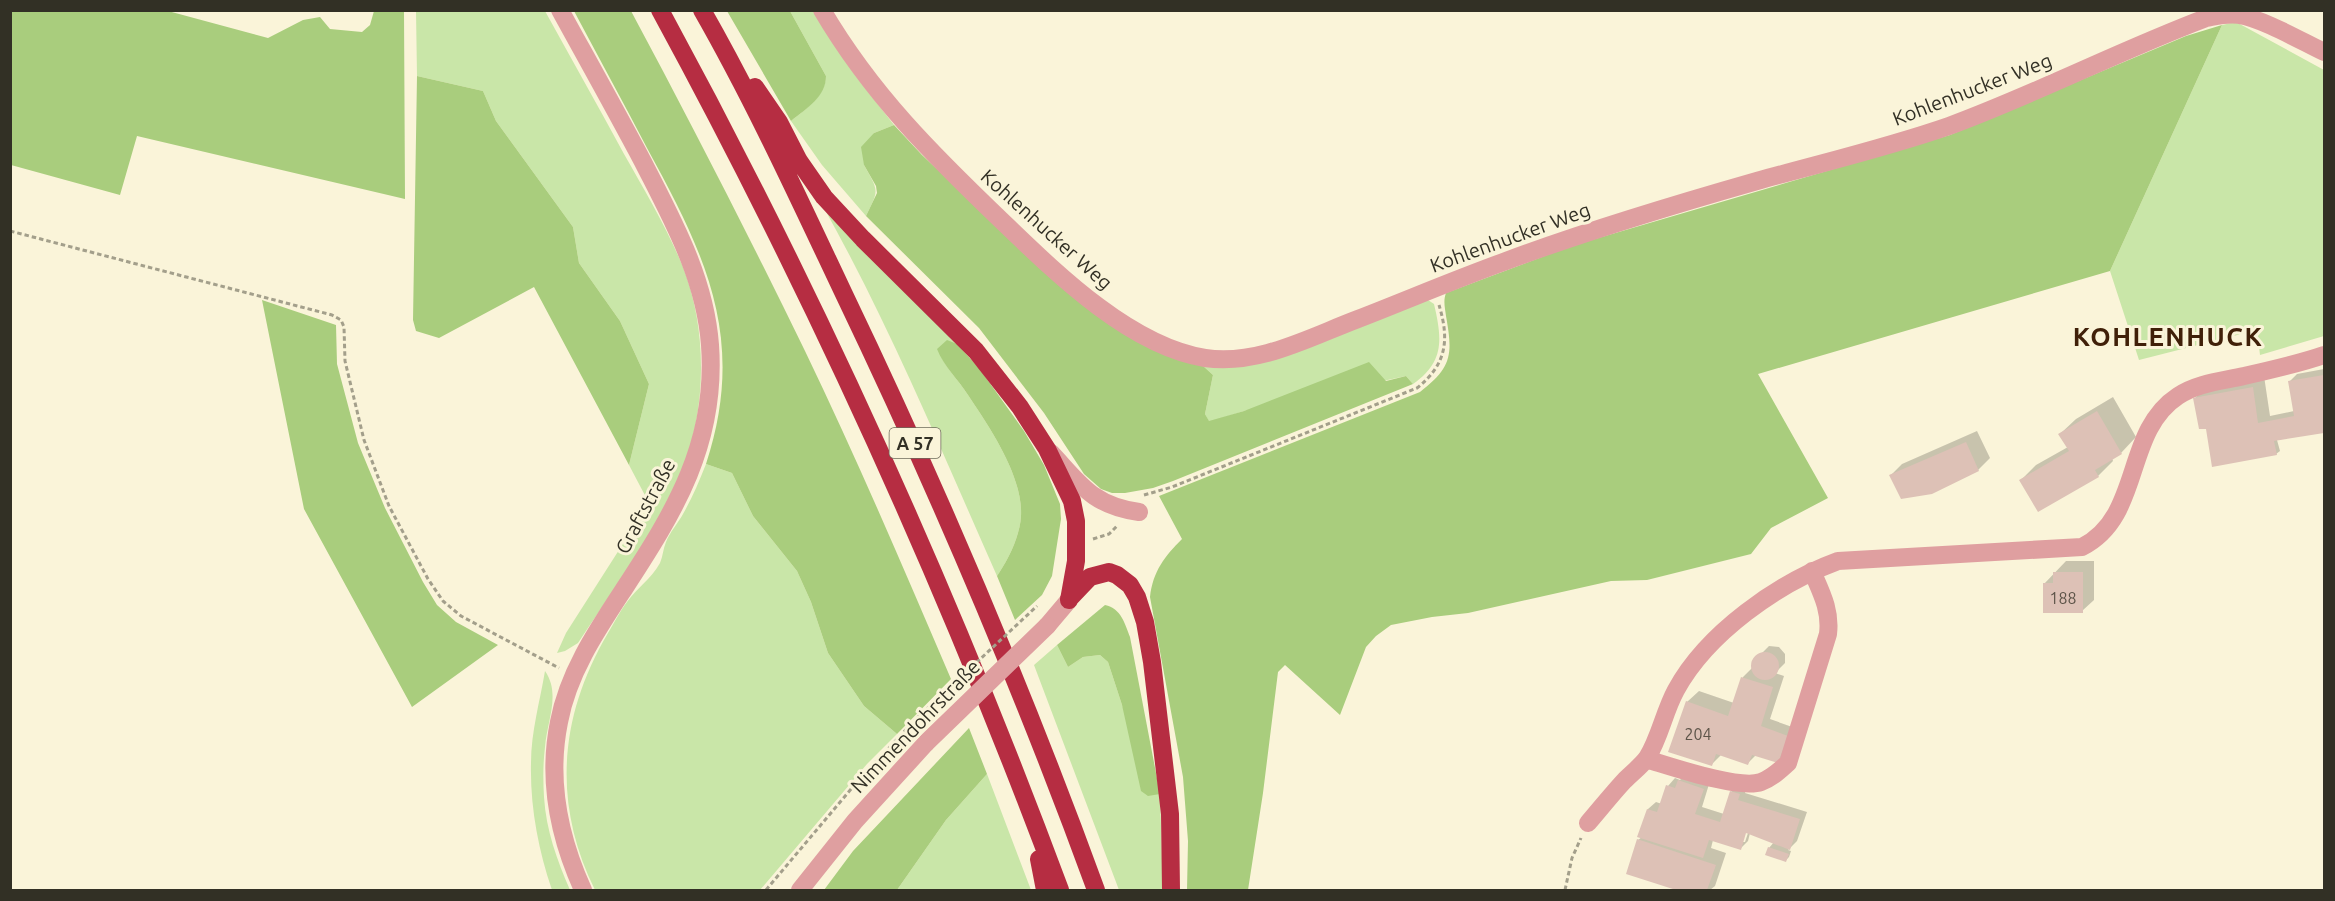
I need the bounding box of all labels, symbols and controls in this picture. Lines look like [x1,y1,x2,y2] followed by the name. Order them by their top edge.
[1889,48,2055,130] street label: Kohlenhucker Weg
[977,164,1117,294] street label: Kohlenhucker Weg
[1427,197,1593,277] street label: Kohlenhucker Weg
[2073,322,2263,351] district label: KOHLENHUCK
[890,428,940,458] road number: A 57
[610,455,680,557] street label: Graftstraße
[2049,589,2077,607] house number: 188
[846,655,984,797] street label: Nimmendohrstraße
[1684,725,1712,743] house number: 204

